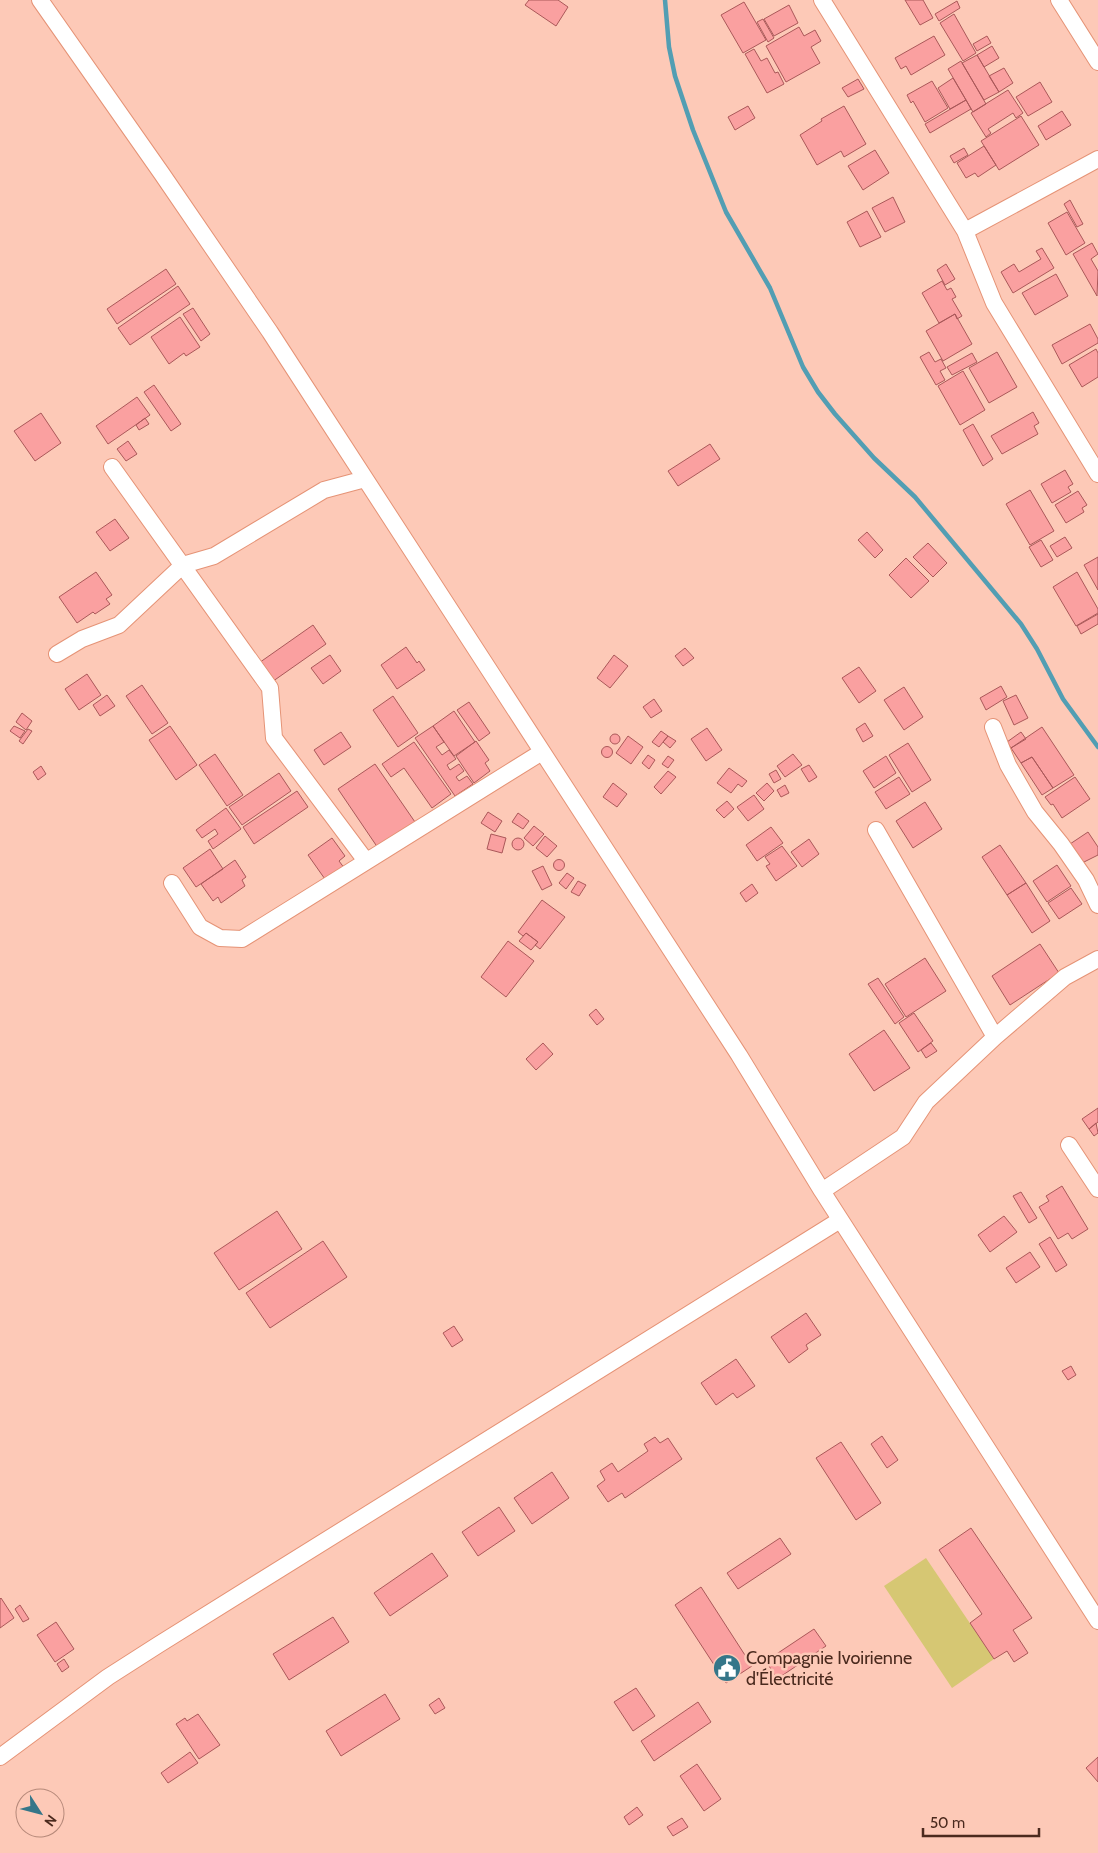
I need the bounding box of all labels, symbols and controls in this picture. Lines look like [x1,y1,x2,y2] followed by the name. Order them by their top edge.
[746,1647,912,1690] place label: Compagnie Ivoirienne d'Électricité
[712,1653,742,1683] public building icon: Compagnie Ivoirienne d'Électricité
[15,1788,65,1838] north arrow
[923,1806,1039,1838] scale bar
[40,1811,61,1830] text: N
[930,1814,965,1832] text: 50 m

